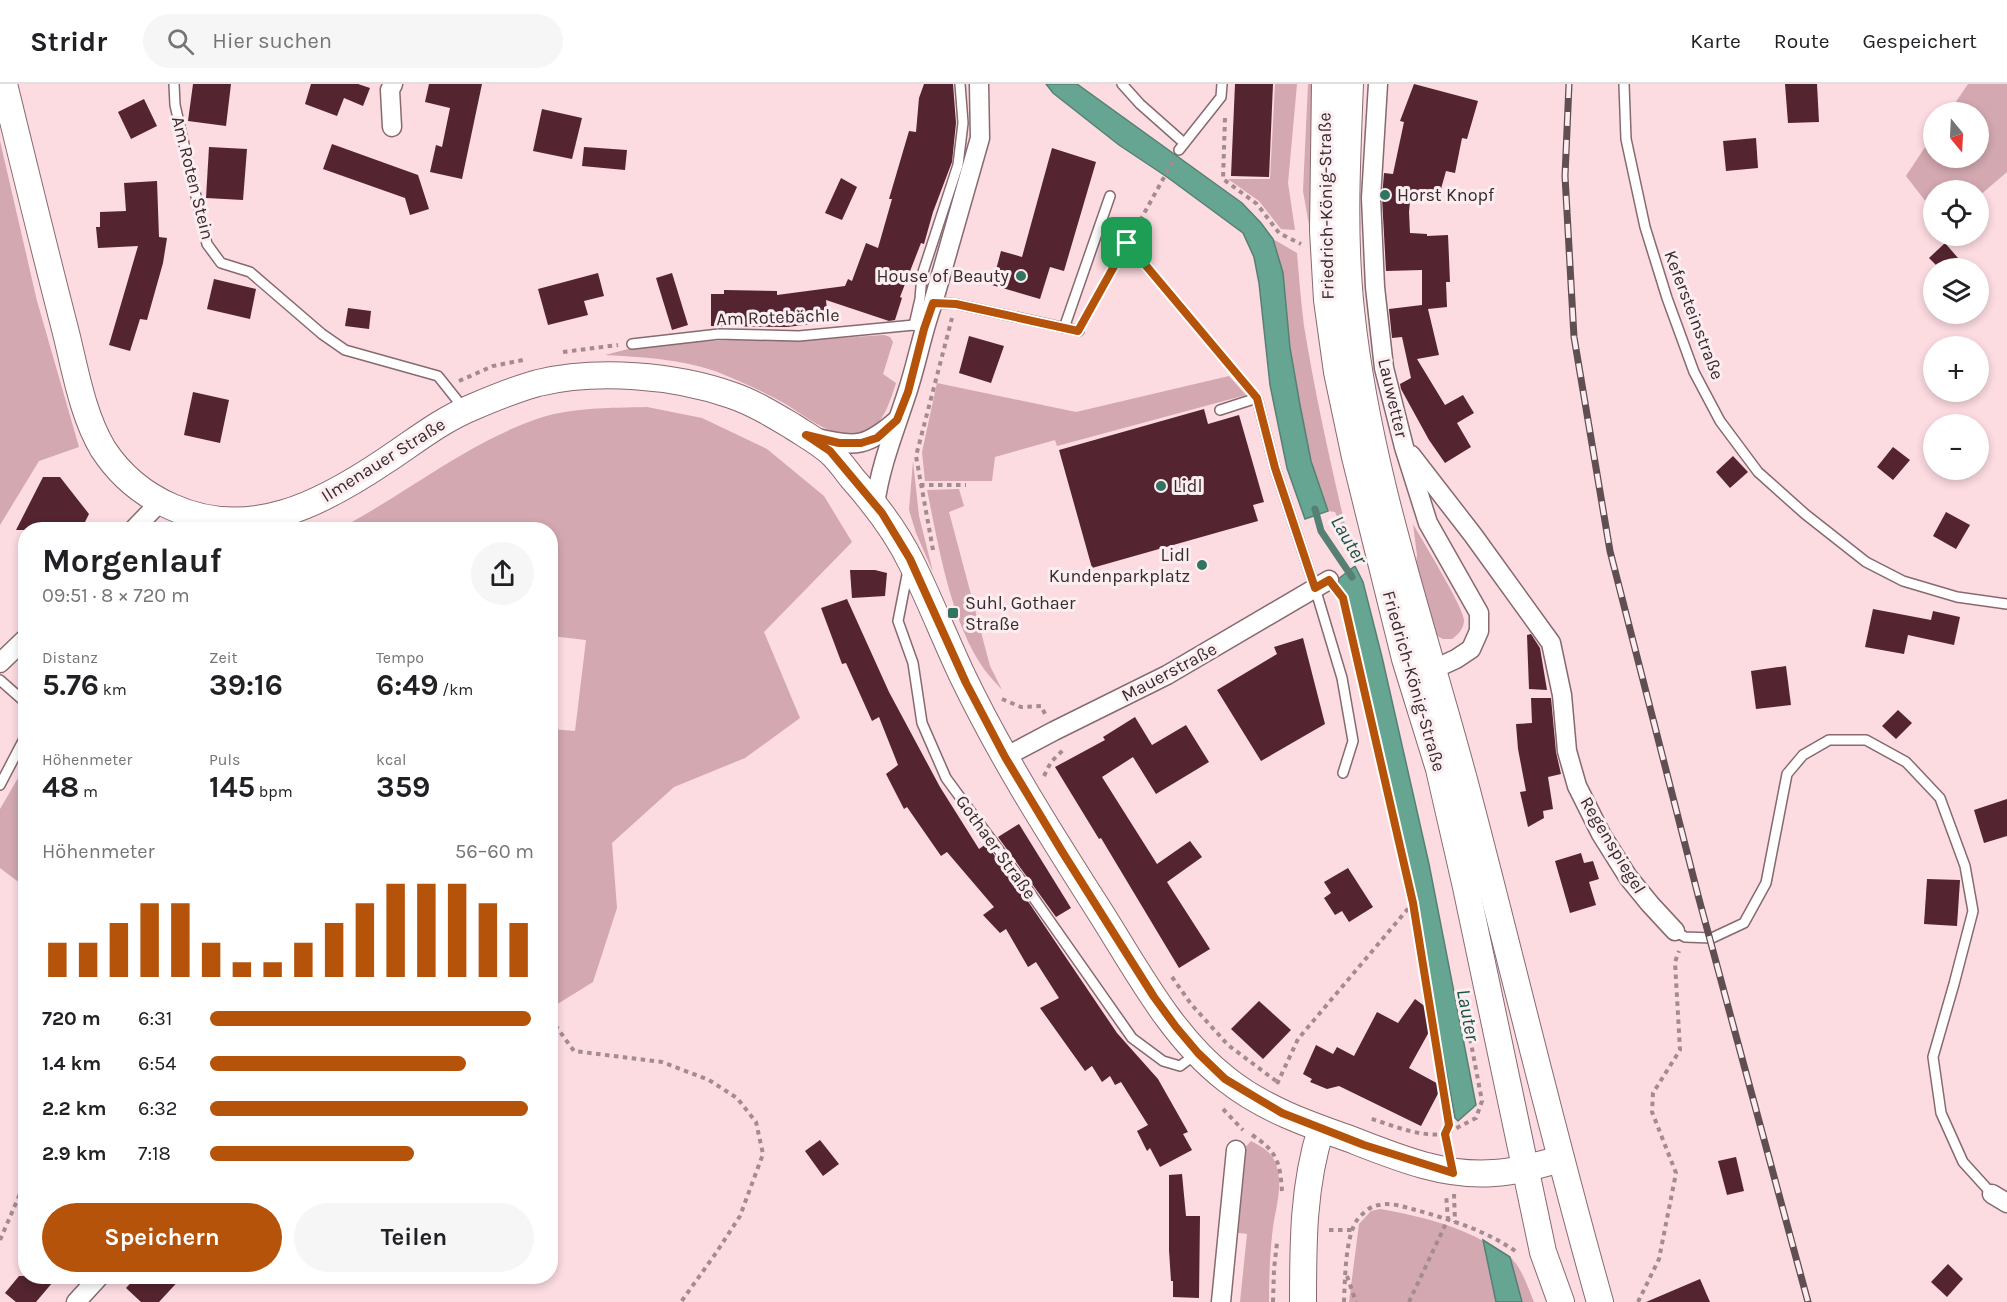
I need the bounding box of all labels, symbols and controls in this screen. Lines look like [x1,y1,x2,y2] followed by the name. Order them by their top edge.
[143,14,563,68] search box
[30,25,107,58] text: Stridr
[164,25,197,58] icon: search
[212,28,332,54] text: Hier suchen
[1690,29,1741,53] text: Karte
[1774,29,1830,53] text: Route
[1863,29,1977,53] text: Gespeichert
[1923,102,1989,168] north arrow
[1923,102,1989,480] map controls
[1313,112,1339,300] street label: Friedrich-König-Straße
[167,114,219,242] street label: Am Roten Stein
[1923,180,1989,246] button: locate
[1397,184,1495,206] place label: Horst Knopf
[1378,188,1392,202] marker: Horst Knopf
[1101,217,1152,268] pin
[1110,226,1143,259] icon: arrive
[1659,247,1729,383] street label: Kefersteinstraße
[1923,258,1989,324] button: layers
[877,265,1010,287] place label: House of Beauty
[1014,269,1028,283] marker: House of Beauty
[716,304,840,330] street label: Am Rotebächle
[1923,336,1989,402] button: +
[1373,356,1413,440] street label: Lauwetter
[317,413,449,507] street label: Ilmenauer Straße
[1923,414,1989,480] button: −
[1173,475,1202,497] place label: Lidl
[1154,479,1168,493] marker: Lidl
[1326,512,1373,569] water label: Lauter
[42,542,222,580] text: Morgenlauf
[471,542,534,605] button: share
[1049,544,1190,587] place label: Lidl Kundenparkplatz
[1195,558,1209,572] marker: Lidl Kundenparkplatz
[42,584,190,607] text: 09:51 · 8 × 720 m
[1378,588,1450,774] street label: Friedrich-König-Straße
[965,592,1076,635] place label: Suhl, Gothaer Straße
[946,606,960,620] marker: Suhl, Gothaer Straße
[1118,638,1220,706] street label: Mauerstraße
[42,648,98,667] text: Distanz
[209,648,237,667] text: Zeit
[376,648,424,667] text: Tempo
[42,667,99,703] text: 5.76
[209,667,283,703] text: 39:16
[376,667,438,703] text: 6:49
[99,680,127,699] text: km
[438,680,473,699] text: /km
[42,750,132,769] text: Höhenmeter
[209,750,240,769] text: Puls
[376,750,407,769] text: kcal
[42,769,79,805] text: 48
[209,769,255,805] text: 145
[376,769,430,805] text: 359
[79,782,98,801] text: m
[255,782,293,801] text: bpm
[951,791,1041,903] street label: Gothaer Straße
[1575,792,1651,898] street label: Regenspiegel
[42,840,155,863] text: Höhenmeter
[455,840,534,863] text: 56–60 m
[1452,987,1484,1044] water label: Lauter
[42,1007,101,1030] text: 720 m
[138,1007,172,1030] text: 6:31
[42,1052,101,1075] text: 1.4 km
[138,1052,177,1075] text: 6:54
[42,1097,106,1120] text: 2.2 km
[138,1097,177,1120] text: 6:32
[42,1142,106,1165] text: 2.9 km
[138,1142,171,1165] text: 7:18
[42,1203,282,1272] button: Speichern
[294,1203,534,1272] button: Teilen

